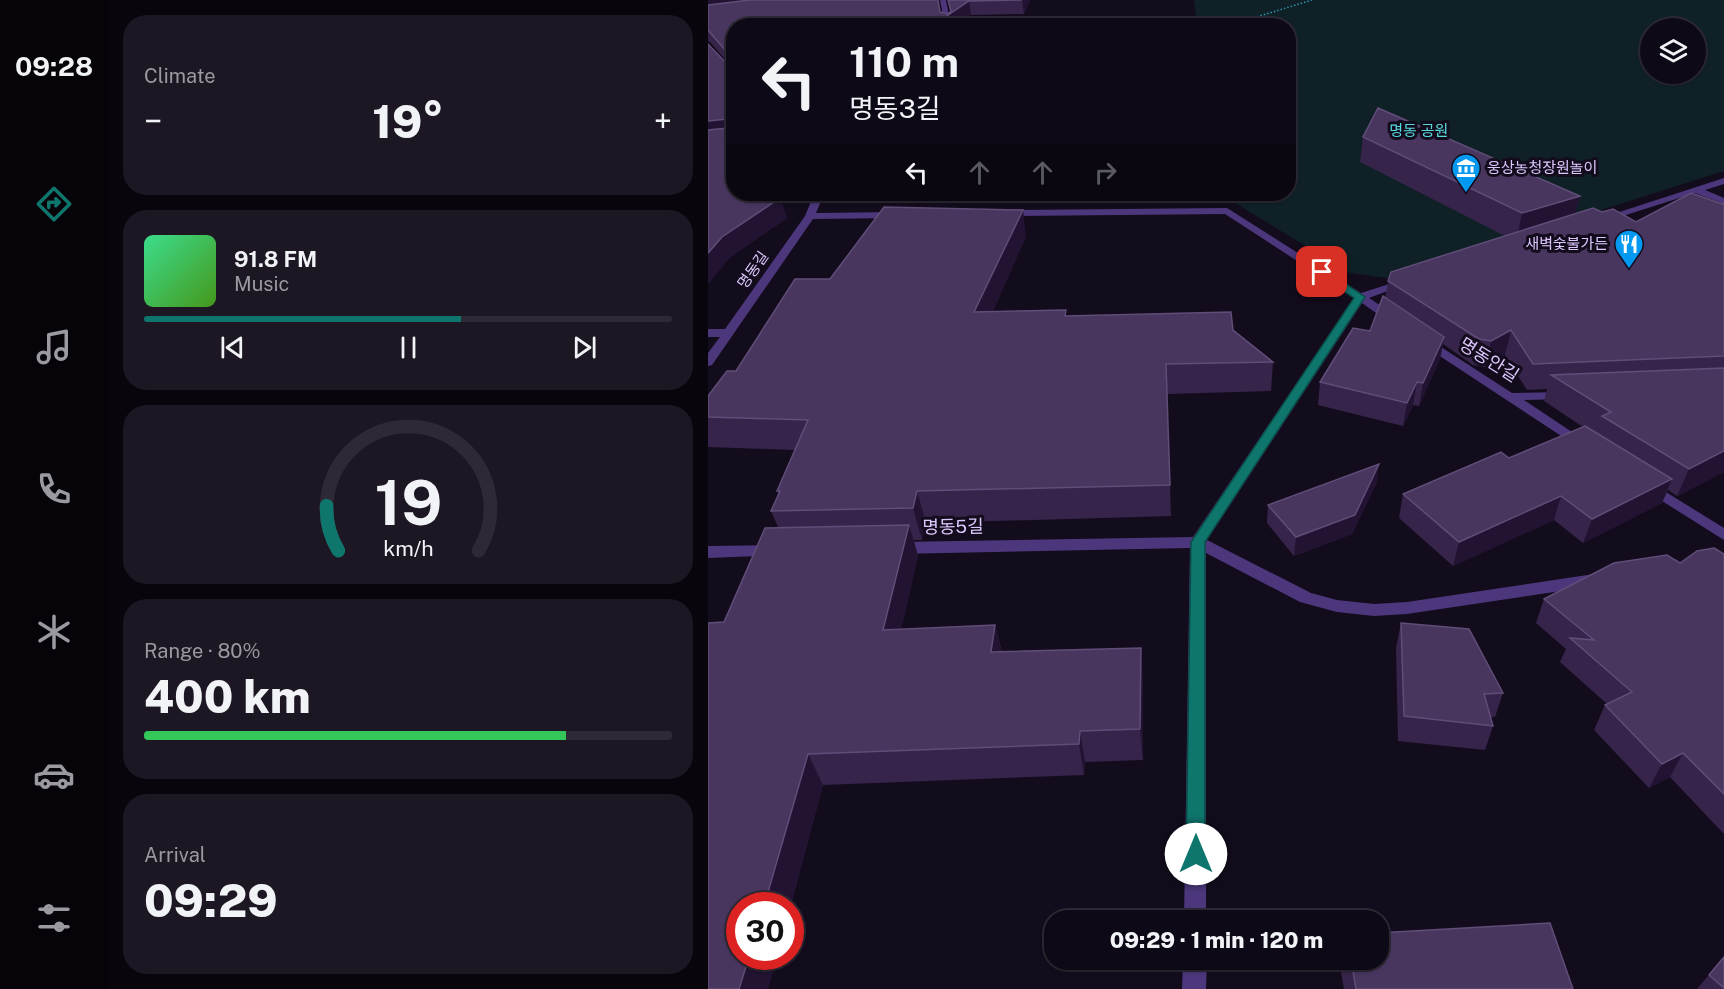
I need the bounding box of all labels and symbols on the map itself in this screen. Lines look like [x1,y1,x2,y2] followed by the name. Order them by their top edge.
[1390,122,1448,139] park label: 명동 공원
[1450,152,1482,194] museum icon: 웅상농청장원놀이
[1487,159,1597,176] place label: 웅상농청장원놀이
[1613,228,1645,270] restaurant icon: 새벽숯불가든
[1525,235,1608,252] place label: 새벽숯불가든
[1296,246,1347,297] pin
[734,248,771,292] street label: 명동길
[1456,333,1523,386] street label: 명동안길
[922,515,984,538] street label: 명동5길
[1164,822,1228,886] position arrow
[726,892,804,970] speed limit sign: 30

